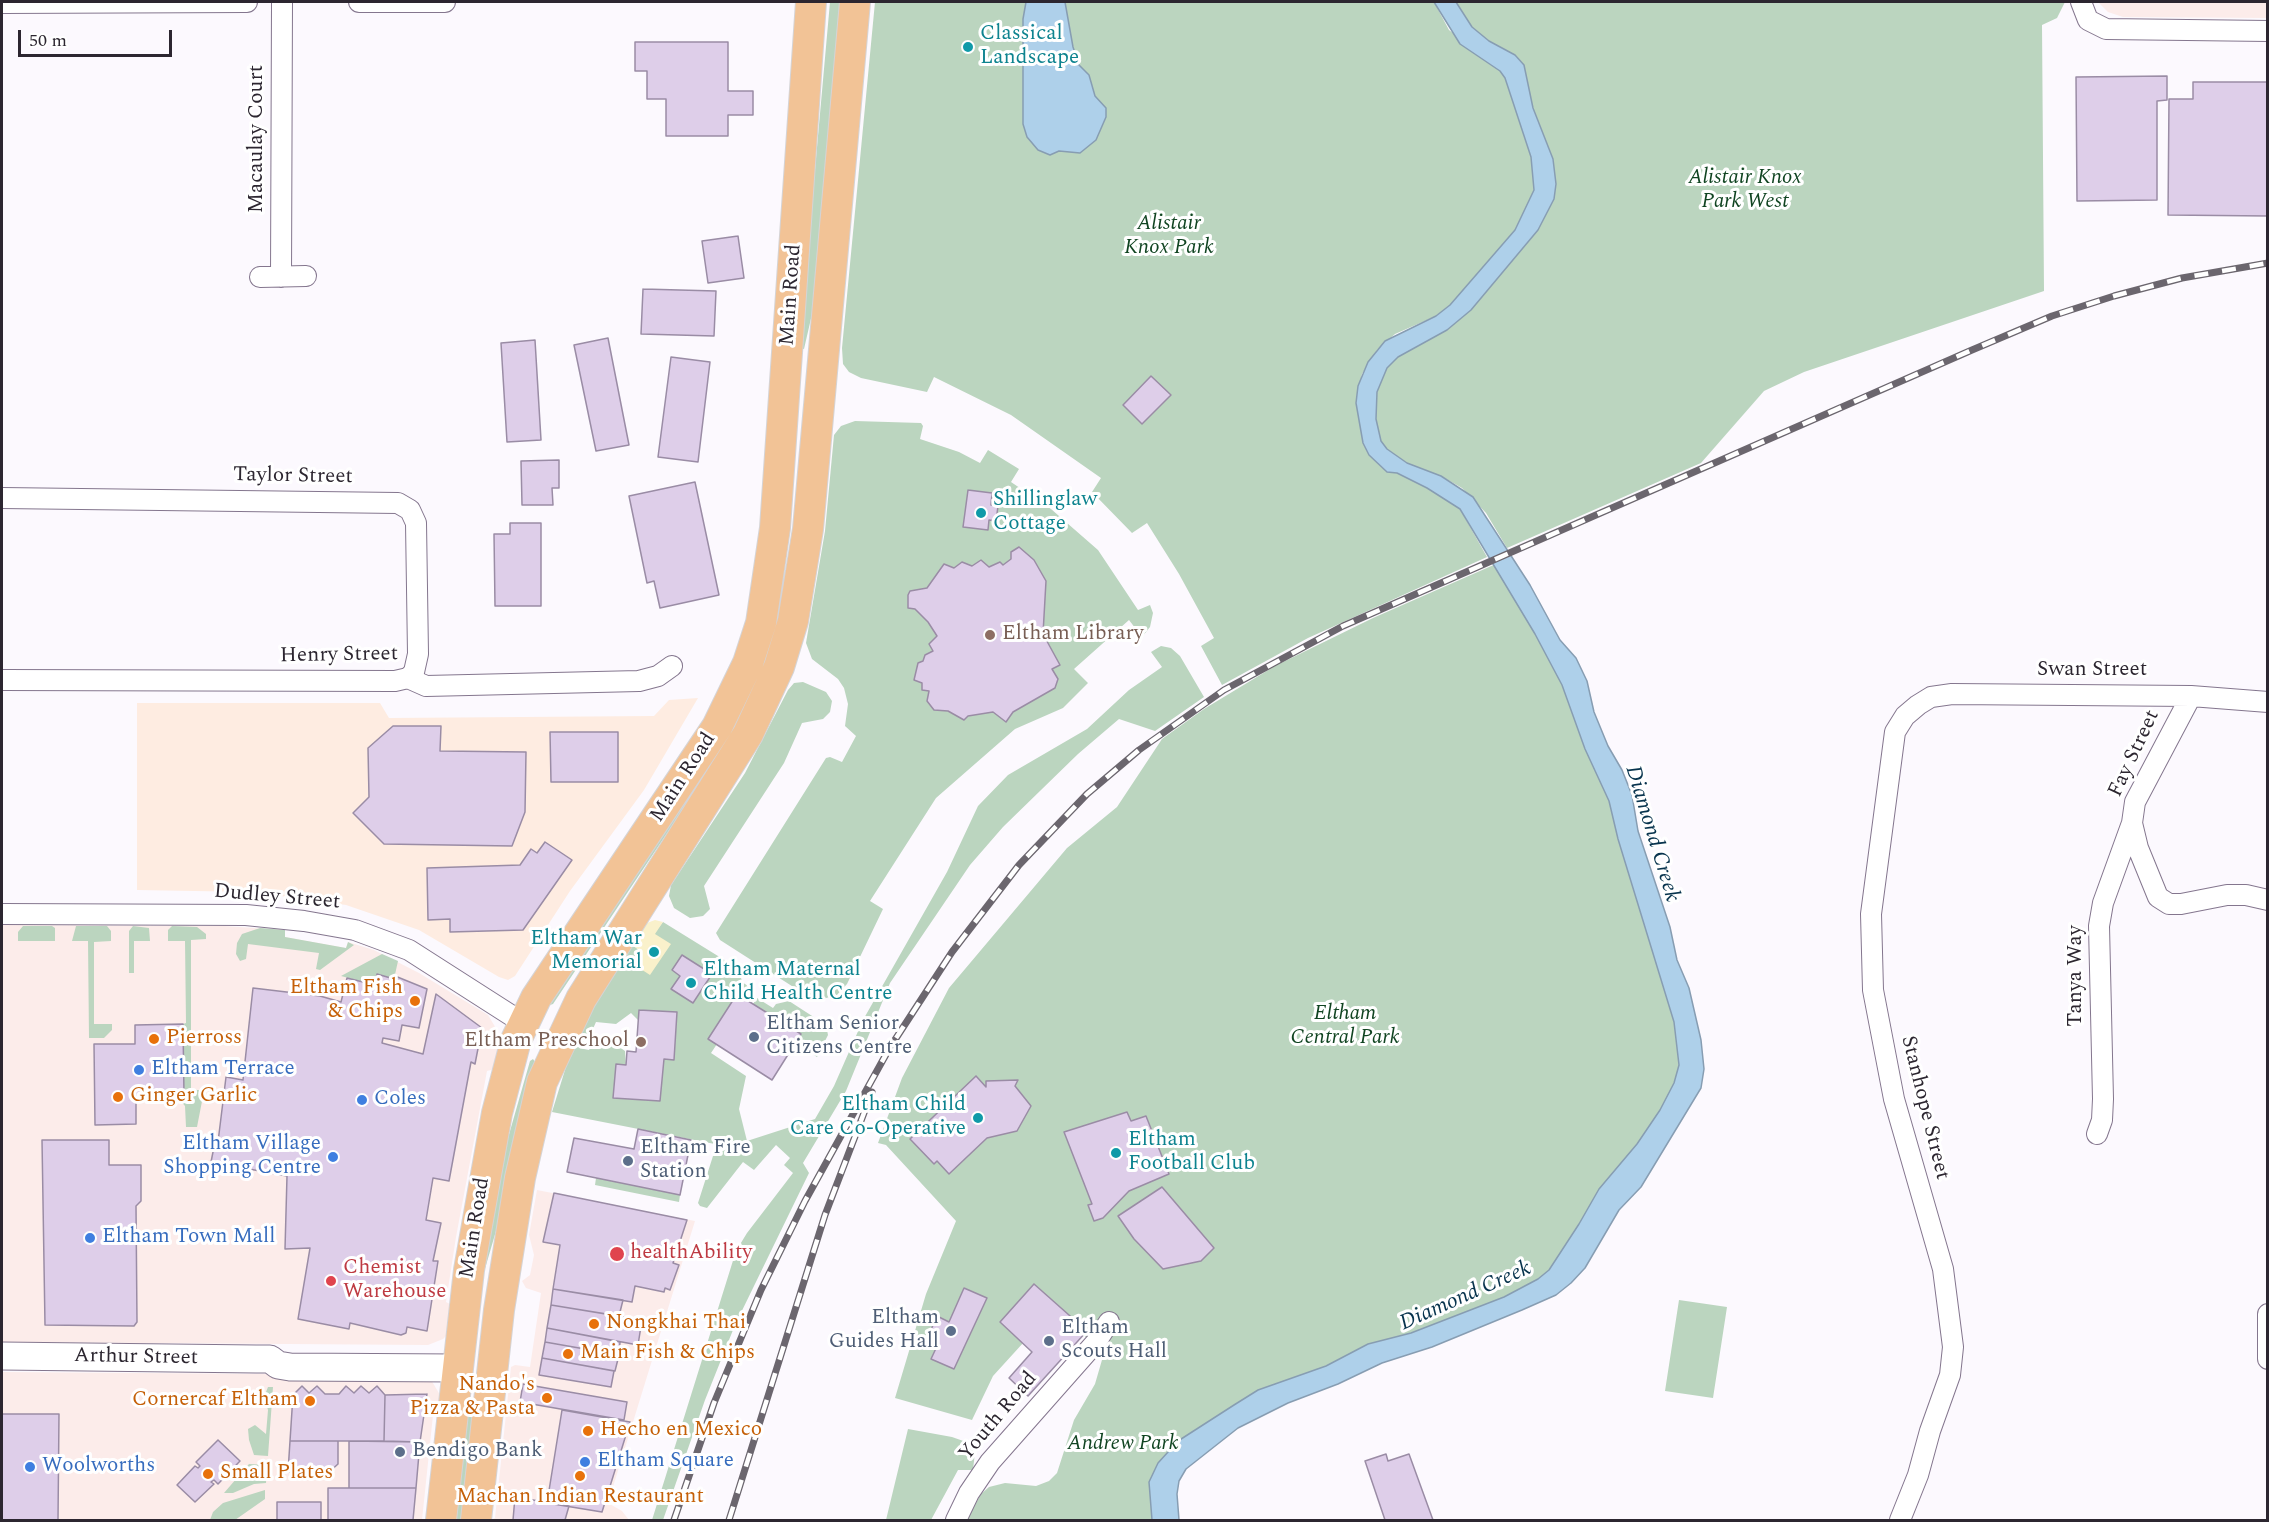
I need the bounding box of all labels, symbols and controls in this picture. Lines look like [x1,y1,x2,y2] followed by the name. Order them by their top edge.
[21,18,176,56] scale bar
[980,22,1079,72] place label: Classical Landscape
[29,27,67,54] text: 50 m
[961,40,975,54] marker: Classical Landscape
[245,65,271,213] street label: Macaulay Court
[1688,166,1802,216] park label: Alistair Knox Park West
[1124,212,1214,262] park label: Alistair Knox Park
[776,243,808,347] street label: Main Road
[233,463,353,491] street label: Taylor Street
[993,488,1097,538] place label: Shillinglaw Cottage
[974,506,988,520] marker: Shillinglaw Cottage
[1002,622,1144,648] place label: Eltham Library
[983,628,997,642] marker: Eltham Library
[280,642,398,670] street label: Henry Street
[2037,658,2147,684] street label: Swan Street
[2104,706,2166,802] street label: Fay Street
[646,728,722,828] street label: Main Road
[1618,763,1684,905] water label: Diamond Creek
[213,880,341,916] street label: Dudley Street
[2064,925,2090,1027] street label: Tanya Way
[530,927,642,977] place label: Eltham War Memorial
[647,945,661,959] marker: Eltham War Memorial
[703,958,892,1008] place label: Eltham Maternal Child Health Centre
[289,976,403,1026] place label: Eltham Fish & Chips
[684,976,698,990] marker: Eltham Maternal Child Health Centre
[408,994,422,1008] marker: Eltham Fish & Chips
[1290,1002,1400,1052] park label: Eltham Central Park
[766,1012,912,1062] place label: Eltham Senior Citizens Centre
[166,1026,242,1052] place label: Pierross
[464,1029,629,1055] place label: Eltham Preschool
[747,1030,761,1044] marker: Eltham Senior Citizens Centre
[147,1032,161,1046] marker: Pierross
[1894,1033,1954,1183] street label: Stanhope Street
[634,1035,648,1049] marker: Eltham Preschool
[151,1057,295,1083] place label: Eltham Terrace
[132,1063,146,1077] marker: Eltham Terrace
[130,1084,257,1110] place label: Ginger Garlic
[374,1087,426,1113] place label: Coles
[111,1090,125,1104] marker: Ginger Garlic
[355,1093,369,1107] marker: Coles
[790,1093,966,1143] place label: Eltham Child Care Co-Operative
[971,1111,985,1125] marker: Eltham Child Care Co-Operative
[1128,1128,1255,1178] place label: Eltham Football Club
[163,1132,321,1182] place label: Eltham Village Shopping Centre
[640,1136,751,1186] place label: Eltham Fire Station
[1109,1146,1123,1160] marker: Eltham Football Club
[326,1150,340,1164] marker: Eltham Village Shopping Centre
[621,1154,635,1168] marker: Eltham Fire Station
[456,1176,496,1280] street label: Main Road
[102,1225,275,1251] place label: Eltham Town Mall
[83,1231,97,1245] marker: Eltham Town Mall
[630,1241,752,1267] place label: healthAbility
[608,1245,626,1263] marker: healthAbility
[343,1256,447,1306] place label: Chemist Warehouse
[1396,1256,1536,1338] water label: Diamond Creek
[324,1274,338,1288] marker: Chemist Warehouse
[829,1306,939,1356] place label: Eltham Guides Hall
[606,1311,746,1337] place label: Nongkhai Thai
[1061,1316,1167,1366] place label: Eltham Scouts Hall
[587,1317,601,1331] marker: Nongkhai Thai
[944,1324,958,1338] marker: Eltham Guides Hall
[1042,1334,1056,1348] marker: Eltham Scouts Hall
[580,1341,755,1367] place label: Main Fish & Chips
[74,1344,198,1372] street label: Arthur Street
[561,1347,575,1361] marker: Main Fish & Chips
[954,1367,1044,1467] street label: Youth Road
[410,1373,535,1423] place label: Nando's Pizza & Pasta
[132,1388,298,1414] place label: Cornercaf Eltham
[540,1391,554,1405] marker: Nando's Pizza & Pasta
[303,1394,317,1408] marker: Cornercaf Eltham
[600,1418,762,1444] place label: Hecho en Mexico
[581,1424,595,1438] marker: Hecho en Mexico
[1067,1432,1179,1458] park label: Andrew Park
[412,1439,543,1465] place label: Bendigo Bank
[393,1445,407,1459] marker: Bendigo Bank
[597,1449,734,1475] place label: Eltham Square
[42,1454,155,1480] place label: Woolworths
[578,1455,592,1469] marker: Eltham Square
[23,1460,37,1474] marker: Woolworths
[220,1461,333,1487] place label: Small Plates
[201,1467,215,1481] marker: Small Plates
[573,1469,587,1483] marker: Machan Indian Restaurant
[456,1485,704,1511] place label: Machan Indian Restaurant

